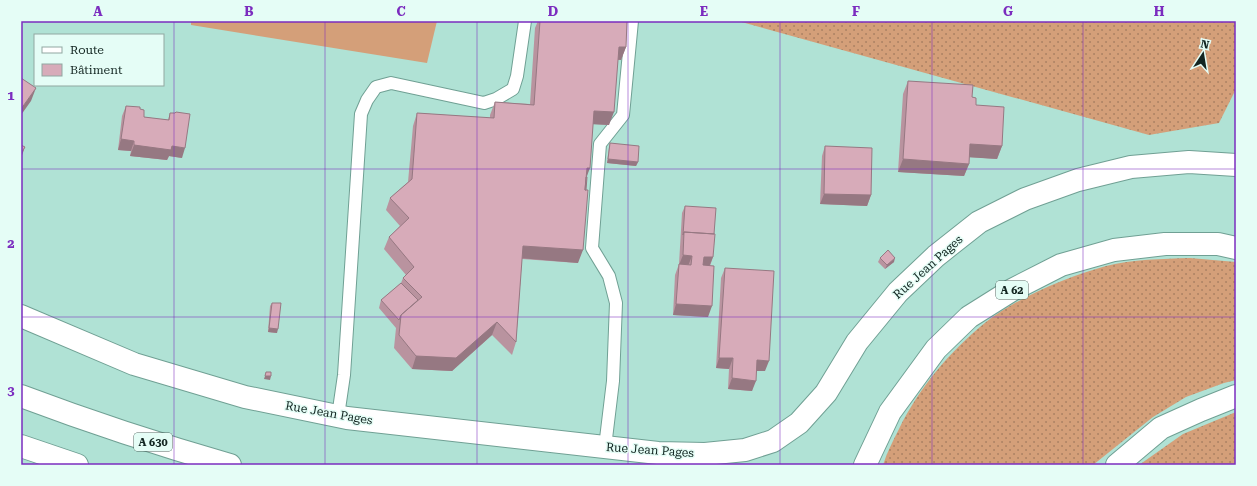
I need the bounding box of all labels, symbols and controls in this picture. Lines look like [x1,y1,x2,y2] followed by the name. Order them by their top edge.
[93,4,103,19] text: A
[244,4,254,19] text: B
[396,4,406,19] text: C
[548,4,558,19] text: D
[700,4,708,19] text: E
[852,4,860,19] text: F
[1003,4,1013,19] text: G
[1154,4,1165,19] text: H
[34,34,164,86] legend
[1183,34,1223,74] north arrow
[1199,37,1211,52] text: N
[70,43,104,57] text: Route
[70,63,123,77] text: Bâtiment
[7,88,15,103] text: 1
[890,232,966,302] street label: Rue Jean Pages
[7,236,15,251] text: 2
[996,281,1028,299] road number: A 62
[7,383,15,398] text: 3
[284,398,374,428] street label: Rue Jean Pages
[134,433,172,451] road number: A 630
[605,440,695,460] street label: Rue Jean Pages

